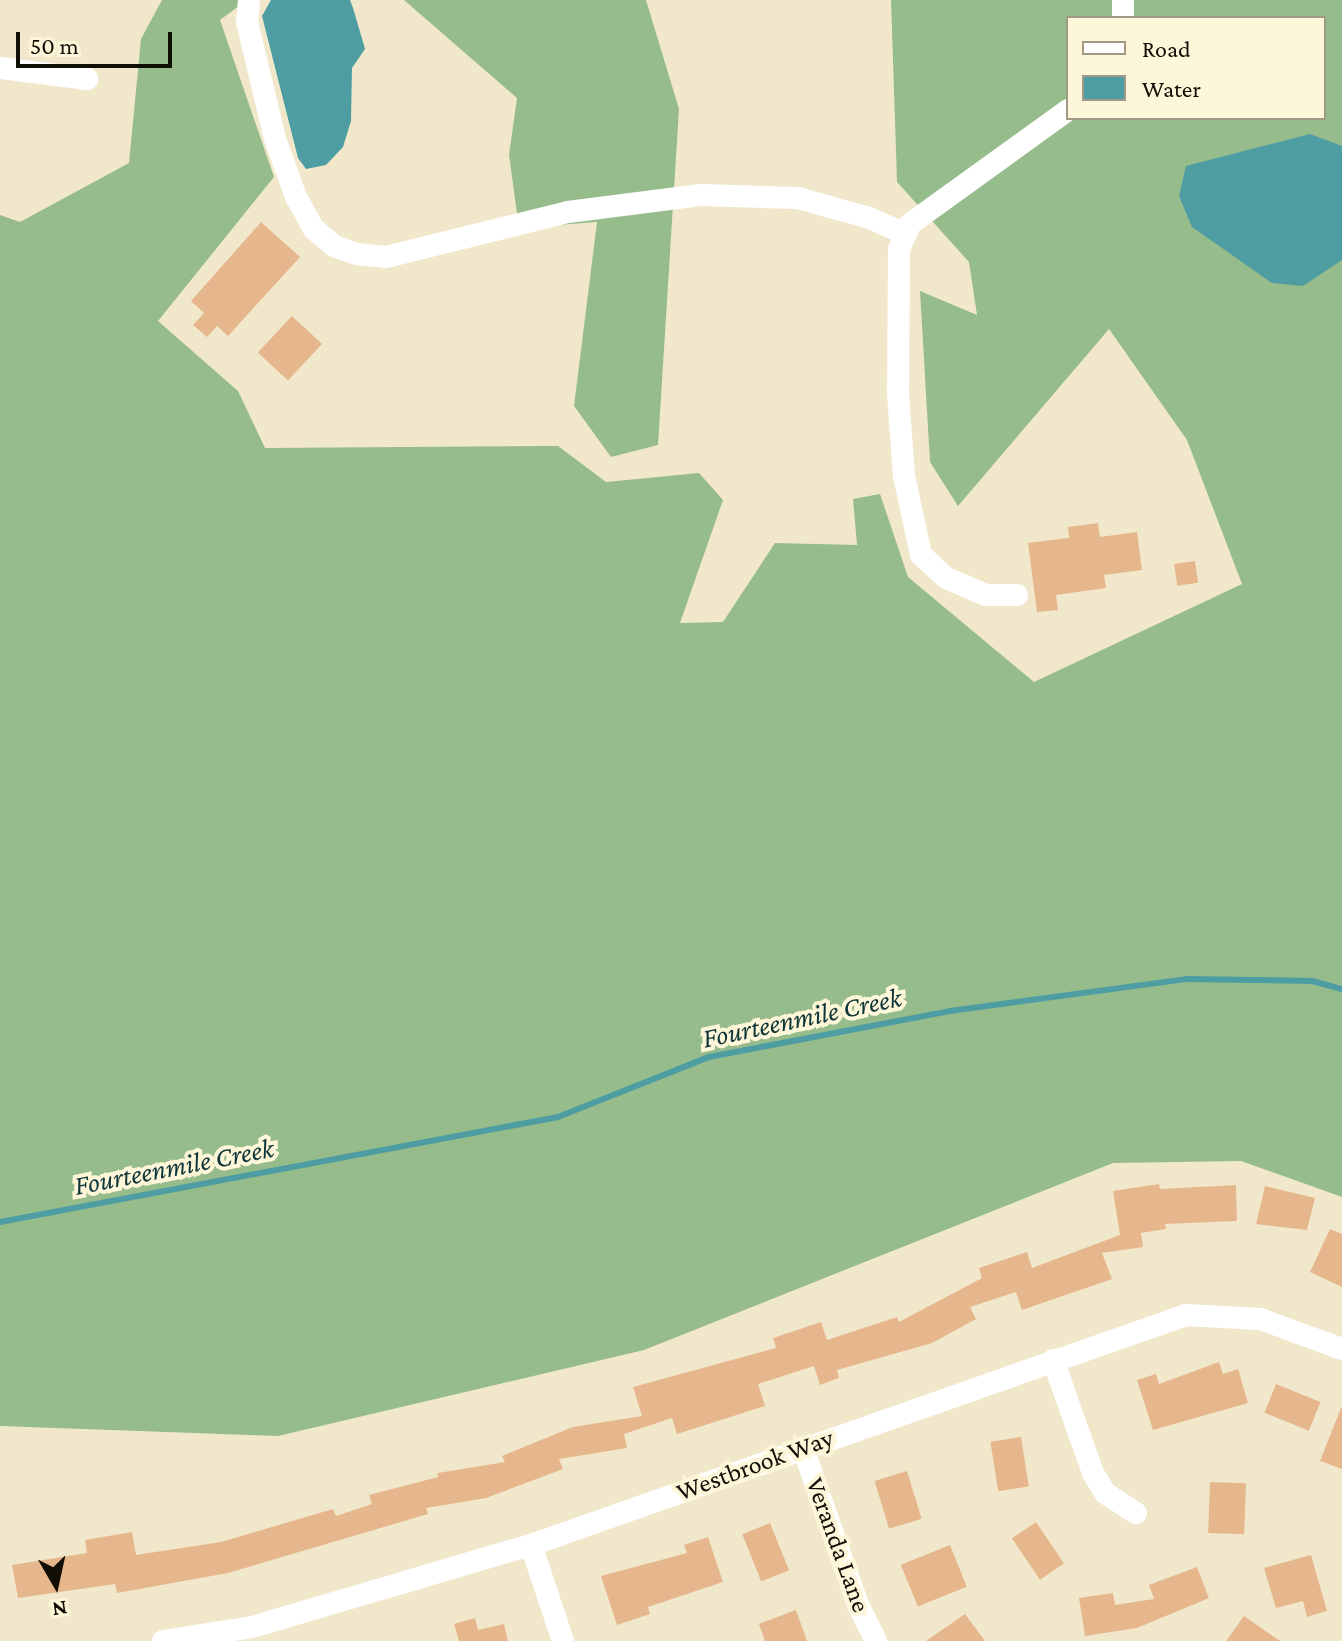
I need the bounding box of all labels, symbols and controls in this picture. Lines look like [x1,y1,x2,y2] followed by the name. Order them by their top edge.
[20,16,176,66] scale bar
[1066,16,1326,120] legend
[30,32,79,59] text: 50 m
[1142,35,1191,62] text: Road
[1142,75,1201,102] text: Water
[699,981,905,1055] water label: Fourteenmile Creek
[71,1131,277,1203] water label: Fourteenmile Creek
[672,1422,838,1508] street label: Westbrook Way
[799,1473,877,1617] street label: Veranda Lane
[16,1545,96,1625] north arrow
[50,1596,69,1623] text: N

